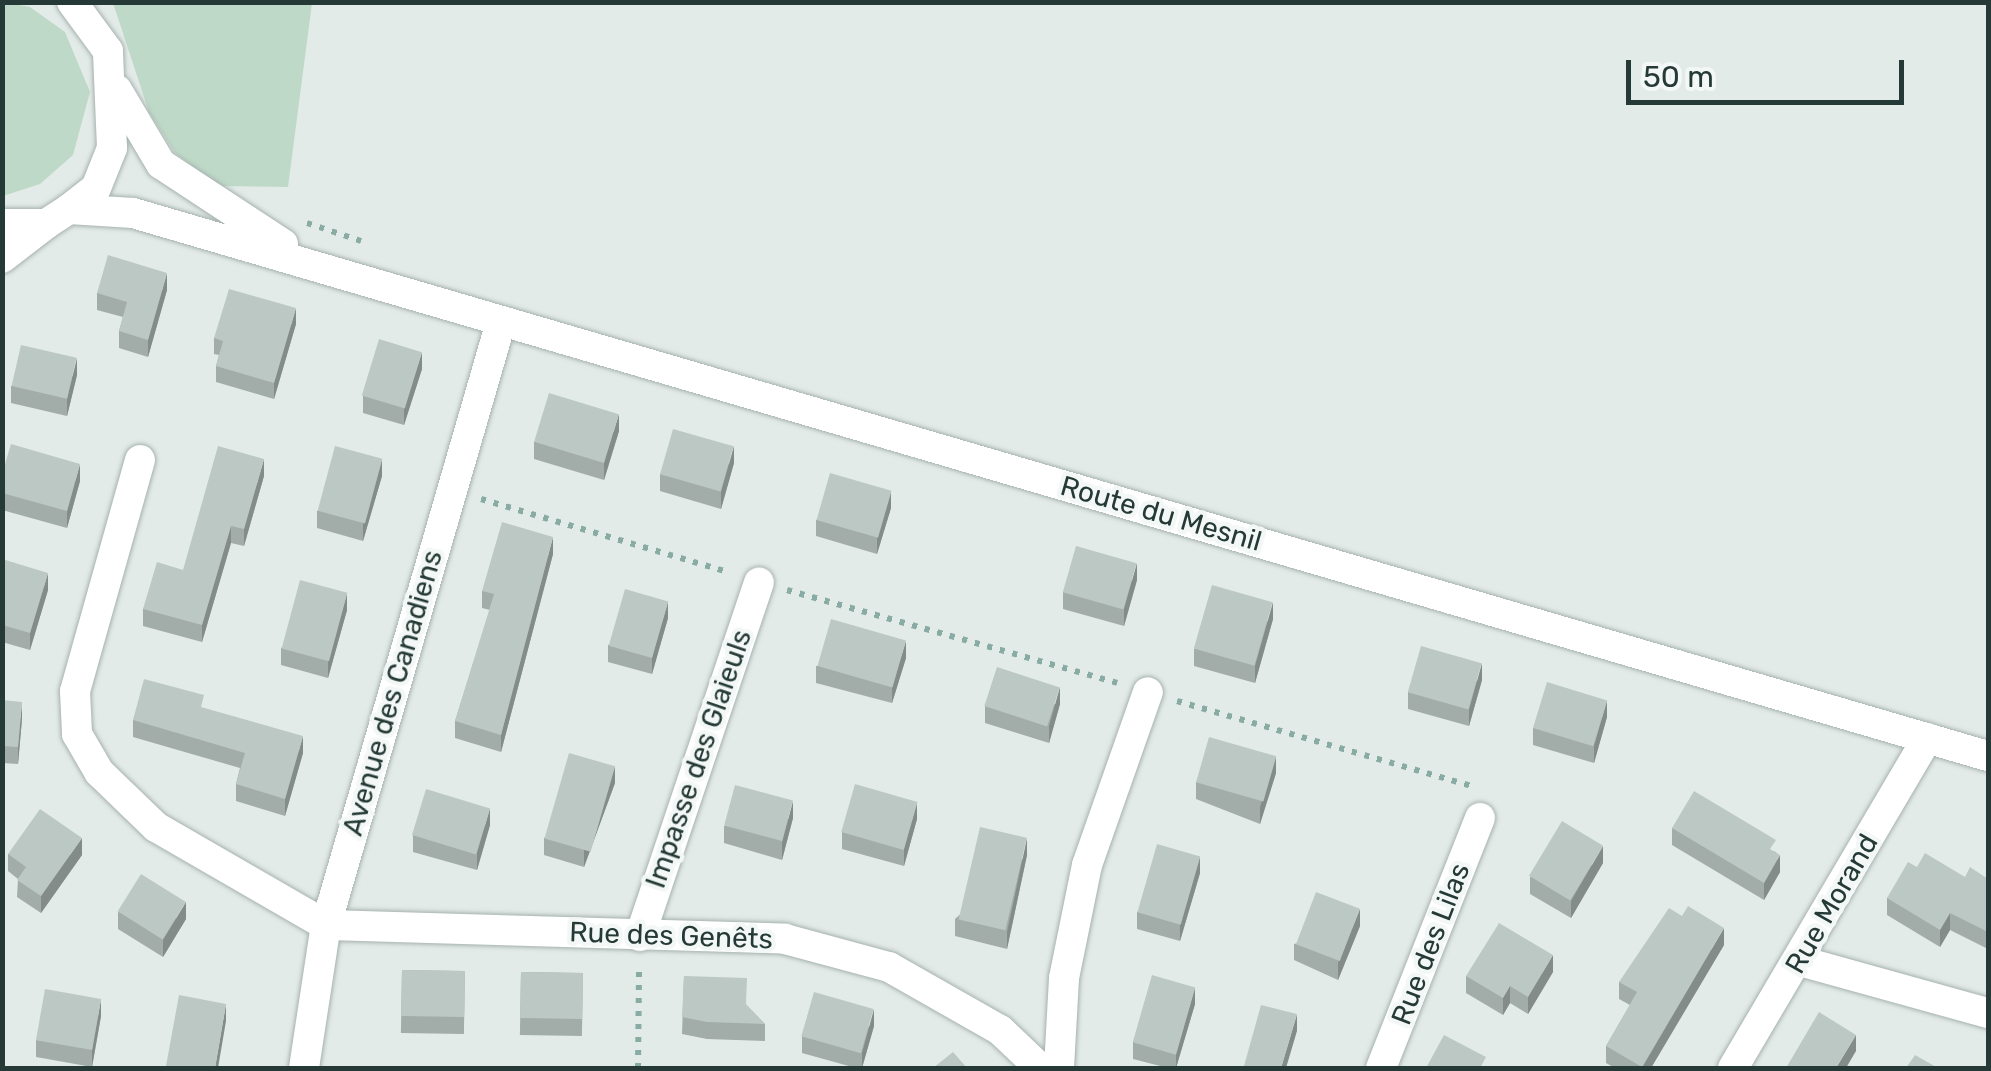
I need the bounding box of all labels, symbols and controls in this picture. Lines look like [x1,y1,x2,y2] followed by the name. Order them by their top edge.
[1631,40,1908,102] scale bar
[1643,59,1714,95] text: 50 m
[1057,469,1265,559] street label: Route du Mesnil
[336,546,450,840] street label: Avenue des Canadiens
[639,625,759,893] street label: Impasse des Glaieuls
[1779,828,1885,980] street label: Rue Morand
[1385,858,1477,1030] street label: Rue des Lilas
[569,916,773,956] street label: Rue des Genêts

